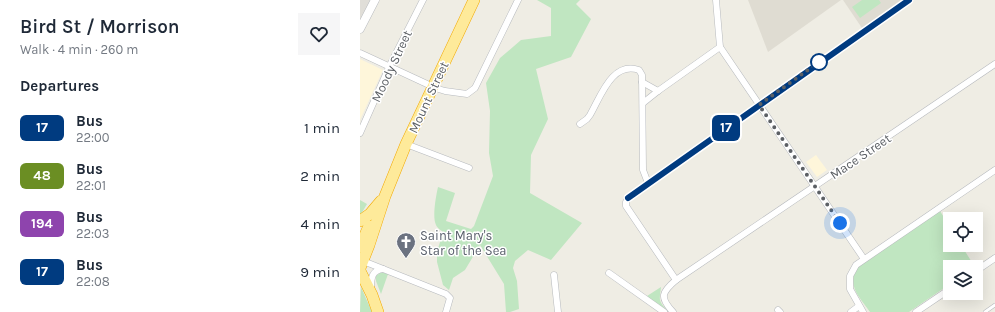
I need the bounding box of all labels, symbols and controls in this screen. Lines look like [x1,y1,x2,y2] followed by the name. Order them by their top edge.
[298,13,340,55] button: heart
[20,16,180,38] text: Bird St / Morrison
[368,28,415,105] street label: Moody Street
[20,42,139,57] text: Walk · 4 min · 260 m
[810,53,828,71] unlabelled marker
[405,59,452,136] street label: Mount Street
[20,77,99,95] text: Departures
[76,112,103,130] text: Bus
[708,115,744,141] line badge: 17
[36,119,48,136] text: 17
[304,119,340,137] text: 1 min
[720,119,732,136] text: 17
[76,130,110,145] text: 22:00
[827,130,894,182] street label: Mace Street
[76,160,103,178] text: Bus
[33,167,51,184] text: 48
[300,167,340,185] text: 2 min
[76,178,106,193] text: 22:01
[76,208,103,226] text: Bus
[943,212,983,300] map controls
[943,212,983,252] button: locate
[830,213,850,233] your location
[31,215,53,232] text: 194
[301,215,340,233] text: 4 min
[76,226,109,241] text: 22:03
[420,228,507,258] place label: Saint Mary's Star of the Sea
[395,231,417,259] church icon: Saint Mary's Star of the Sea
[76,256,103,274] text: Bus
[943,260,983,300] button: layers
[36,263,48,280] text: 17
[300,263,340,281] text: 9 min
[76,274,110,289] text: 22:08

